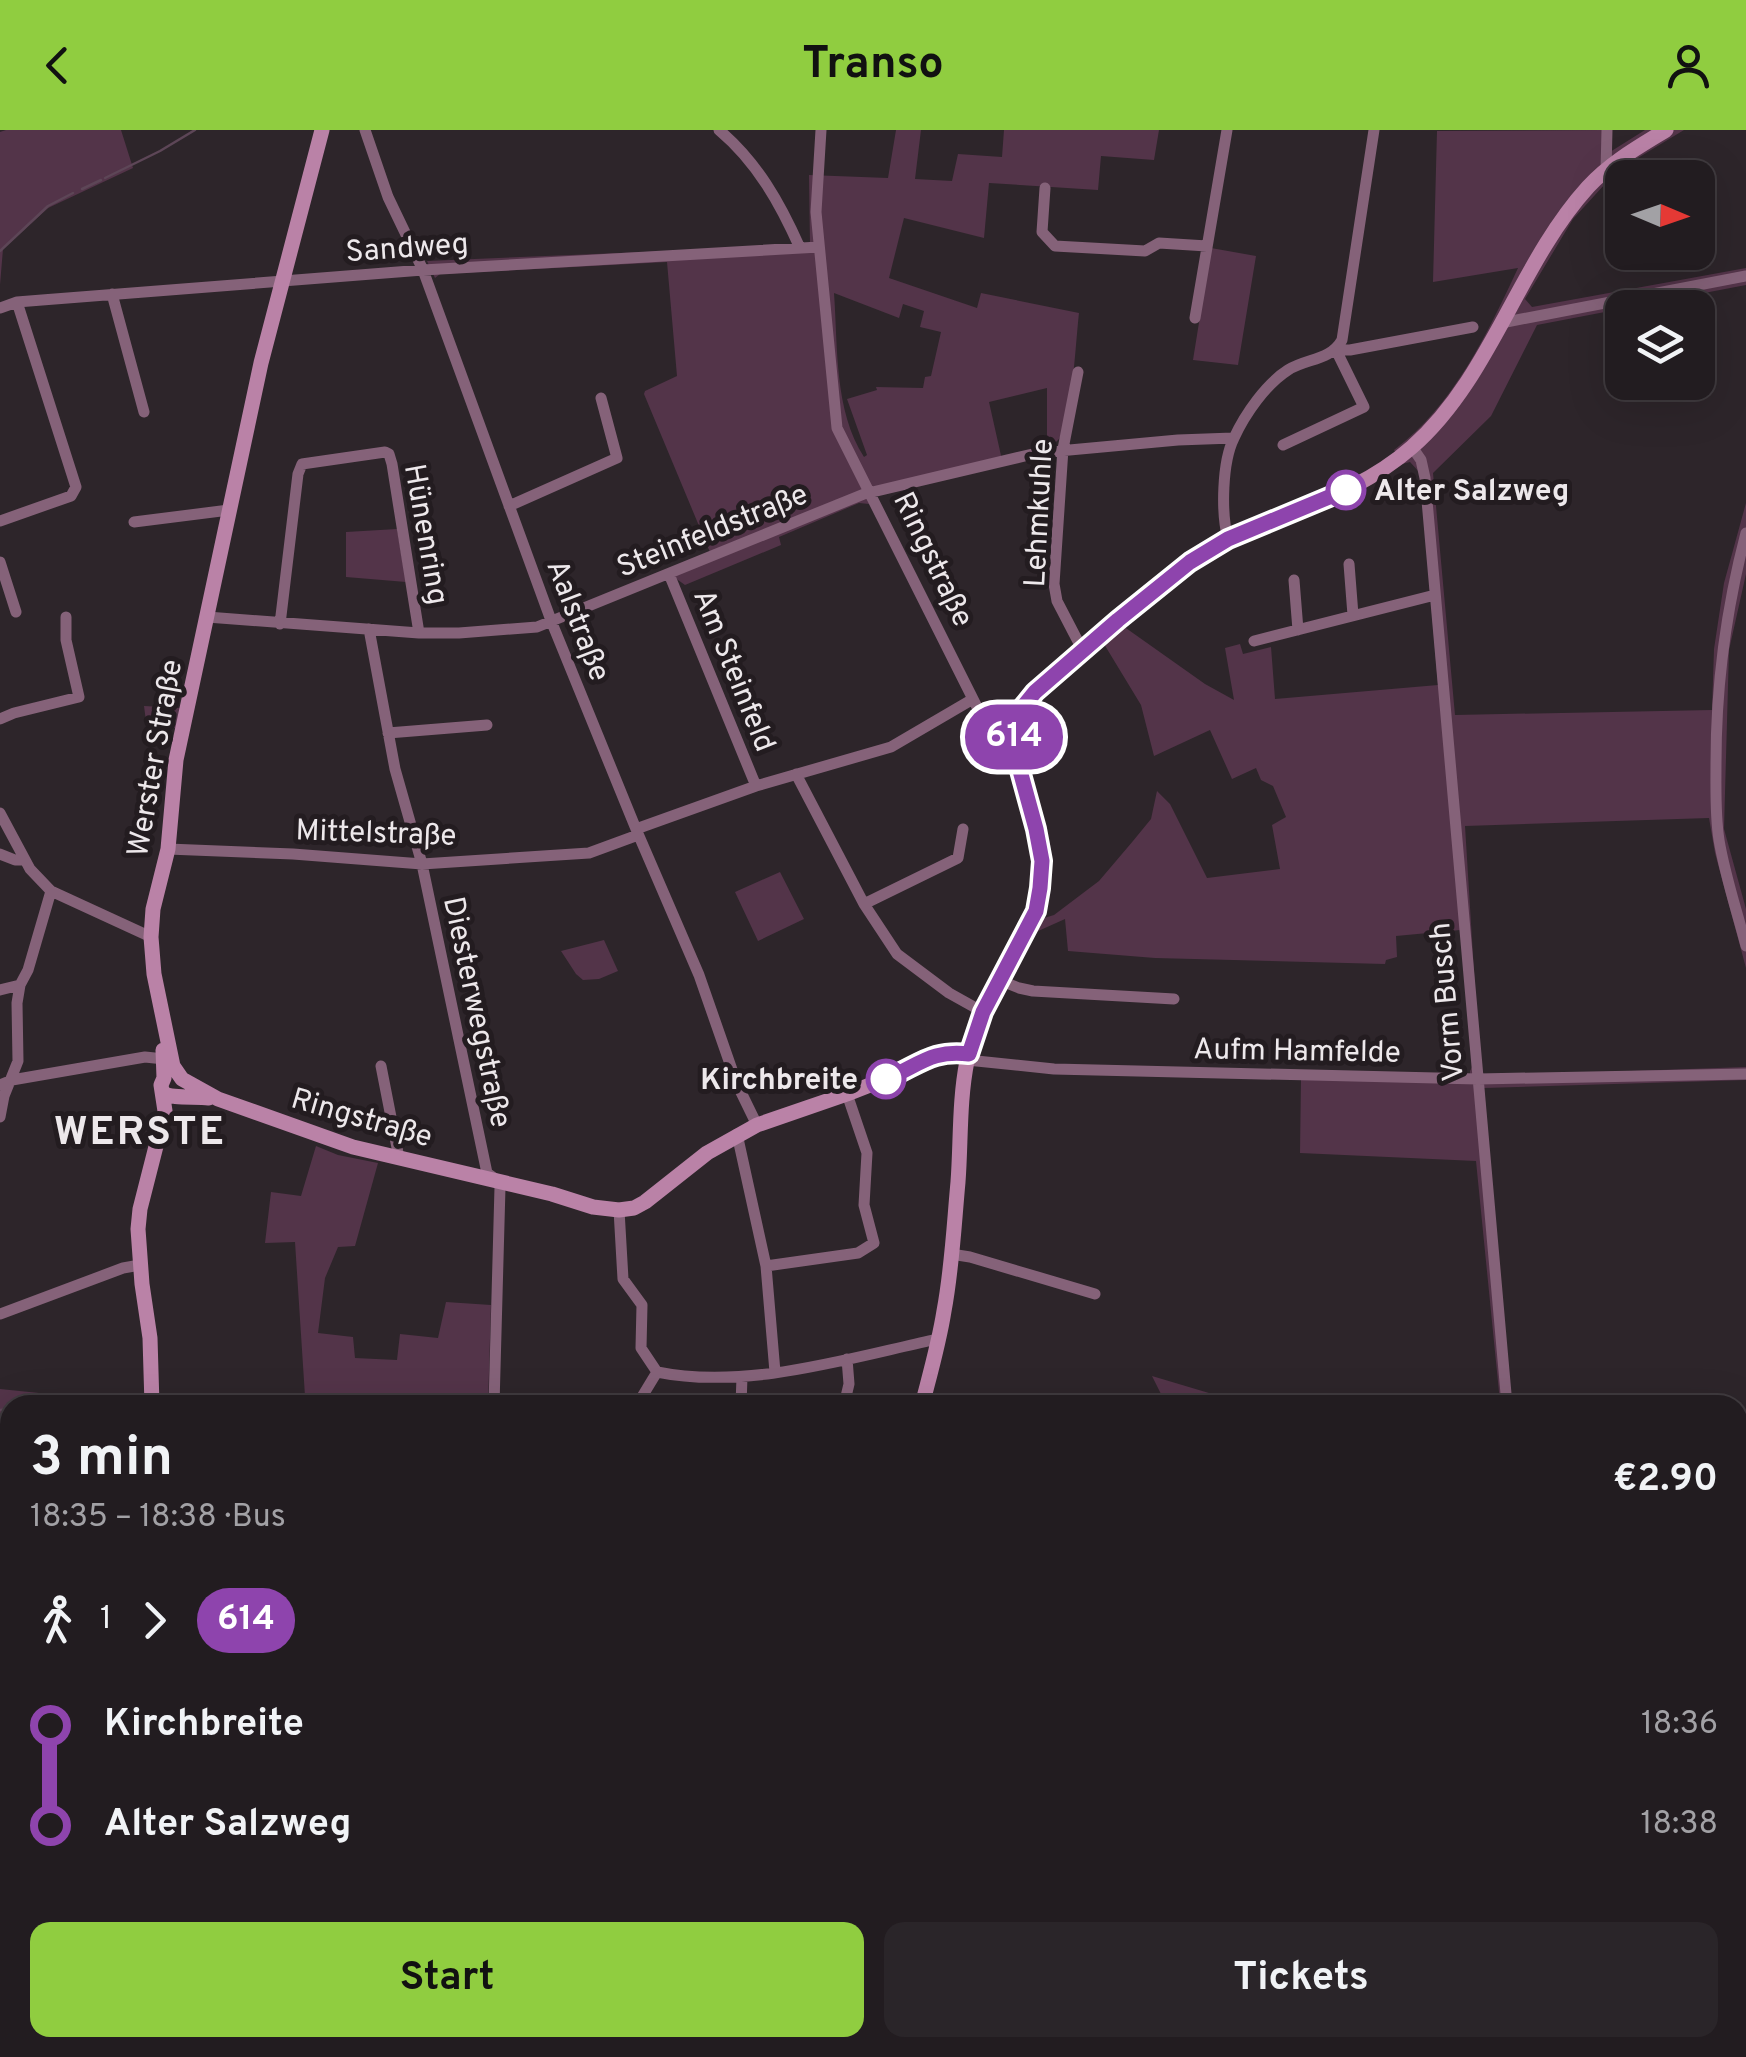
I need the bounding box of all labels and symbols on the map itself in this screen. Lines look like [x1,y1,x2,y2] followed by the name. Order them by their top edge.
[1605,160,1715,270] north arrow
[345,227,470,272] street label: Sandweg
[1018,438,1063,588] street label: Lehmkuhle
[394,461,455,608] street label: Hünenring
[1327,471,1365,509] marker: Alter Salzweg
[1374,474,1569,511] place label: Alter Salzweg
[612,477,814,587] street label: Steinfeldstraße
[883,487,980,633] street label: Ringstraße
[537,555,617,687] street label: Aalstraße
[683,584,782,758] street label: Am Steinfeld
[121,657,192,860] street label: Werster Straße
[956,704,1072,770] line badge: 614
[295,813,457,856] street label: Mittelstraße
[433,894,518,1131] street label: Diesterwegstraße
[1423,921,1474,1083] street label: Vorm Busch
[1193,1032,1401,1073] street label: Aufm Hamfelde
[867,1060,905,1098] marker: Kirchbreite
[700,1063,858,1100] place label: Kirchbreite
[286,1082,436,1157] street label: Ringstraße
[54,1109,226,1159] district label: WERSTE

